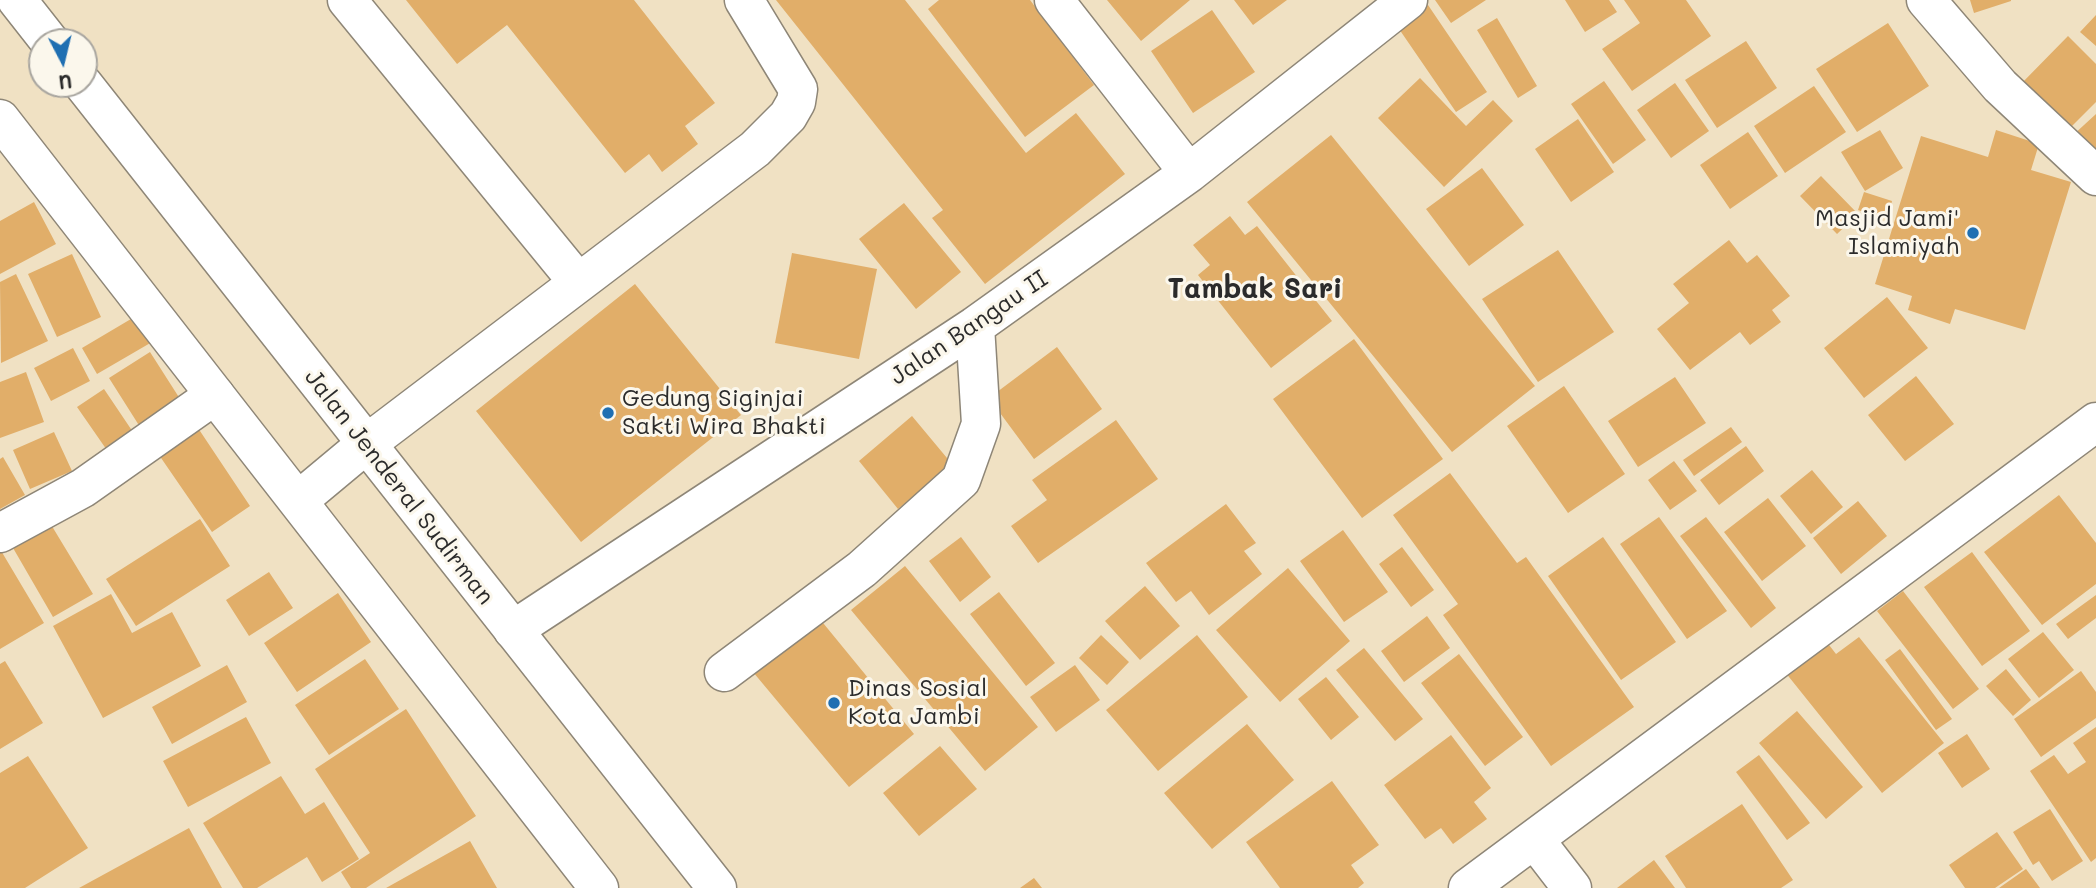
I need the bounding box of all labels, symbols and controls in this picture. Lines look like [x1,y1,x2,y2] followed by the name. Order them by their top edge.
[28,28,98,98] north arrow
[57,69,74,96] text: U
[1815,205,1959,261] place label: Masjid Jami' Islamiyah
[1965,225,1981,241] marker: Masjid Jami' Islamiyah
[885,265,1053,391] street label: Jalan Bangau II
[1168,272,1342,306] district label: Tambak Sari
[298,364,500,610] street label: Jalan Jenderal Sudirman
[622,385,826,441] place label: Gedung Siginjai Sakti Wira Bhakti
[600,405,616,421] marker: Gedung Siginjai Sakti Wira Bhakti
[848,675,987,731] place label: Dinas Sosial Kota Jambi
[826,695,842,711] marker: Dinas Sosial Kota Jambi

